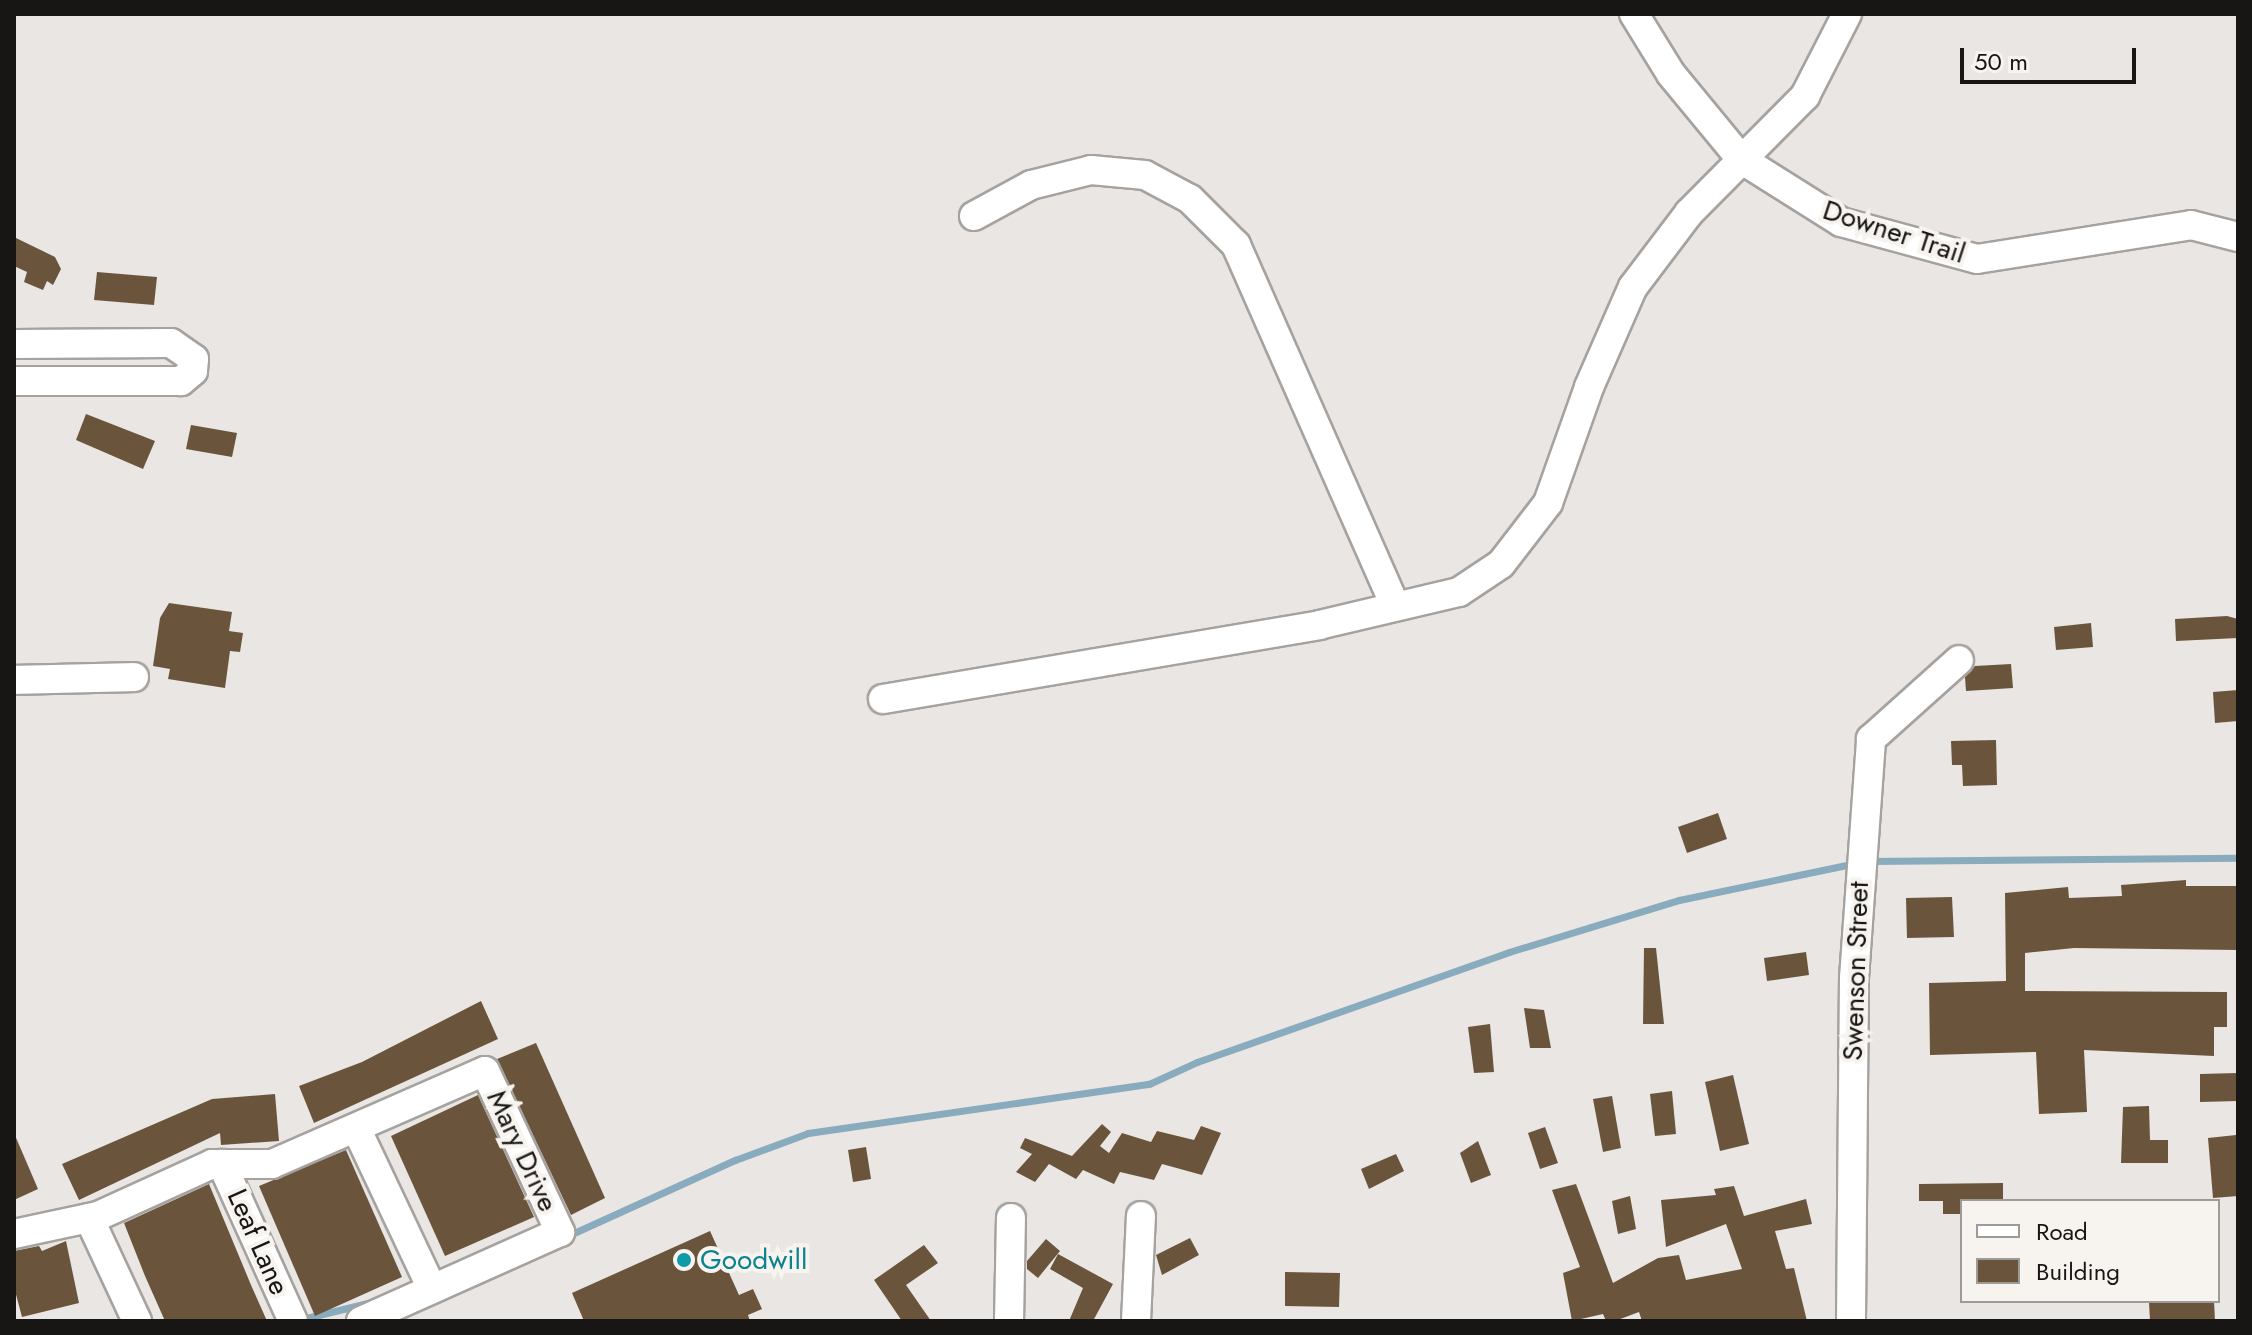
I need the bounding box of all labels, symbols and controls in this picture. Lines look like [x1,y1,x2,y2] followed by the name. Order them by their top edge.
[1964,32,2140,82] scale bar
[1974,44,2028,79] text: 50 m
[1819,193,1969,271] street label: Downer Trail
[1836,881,1876,1061] street label: Swenson Street
[479,1085,565,1217] street label: Mary Drive
[220,1184,296,1300] street label: Leaf Lane
[1960,1199,2220,1303] legend
[2036,1214,2088,1249] text: Road
[700,1243,807,1277] place label: Goodwill
[675,1251,693,1269] marker: Goodwill
[2036,1254,2120,1289] text: Building

